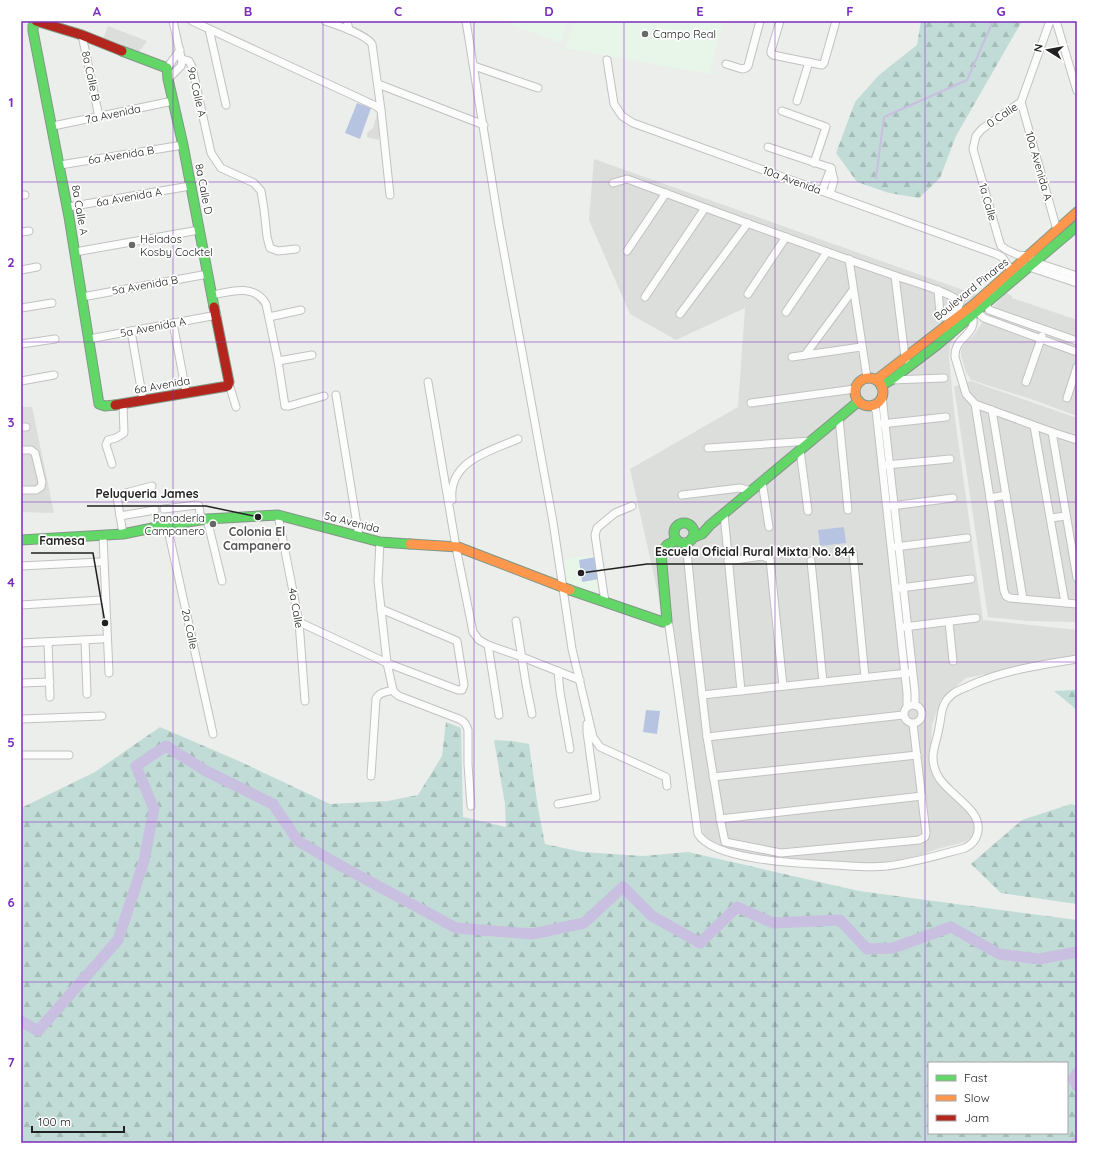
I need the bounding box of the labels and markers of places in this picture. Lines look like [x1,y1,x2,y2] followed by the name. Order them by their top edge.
[653,27,716,41] place label: Campo Real
[640,29,650,39] marker: Campo Real
[140,232,213,259] place label: Helados Kosby Cocktel
[127,240,137,250] marker: Helados Kosby Cocktel
[87,482,206,506] callout: Peluqueria James
[145,511,205,538] place label: Panadería Campanero
[208,519,218,529] marker: Panadería Campanero
[31,529,93,553] callout: Famesa
[647,540,863,564] callout: Escuela Oficial Rural Mixta No. 844

